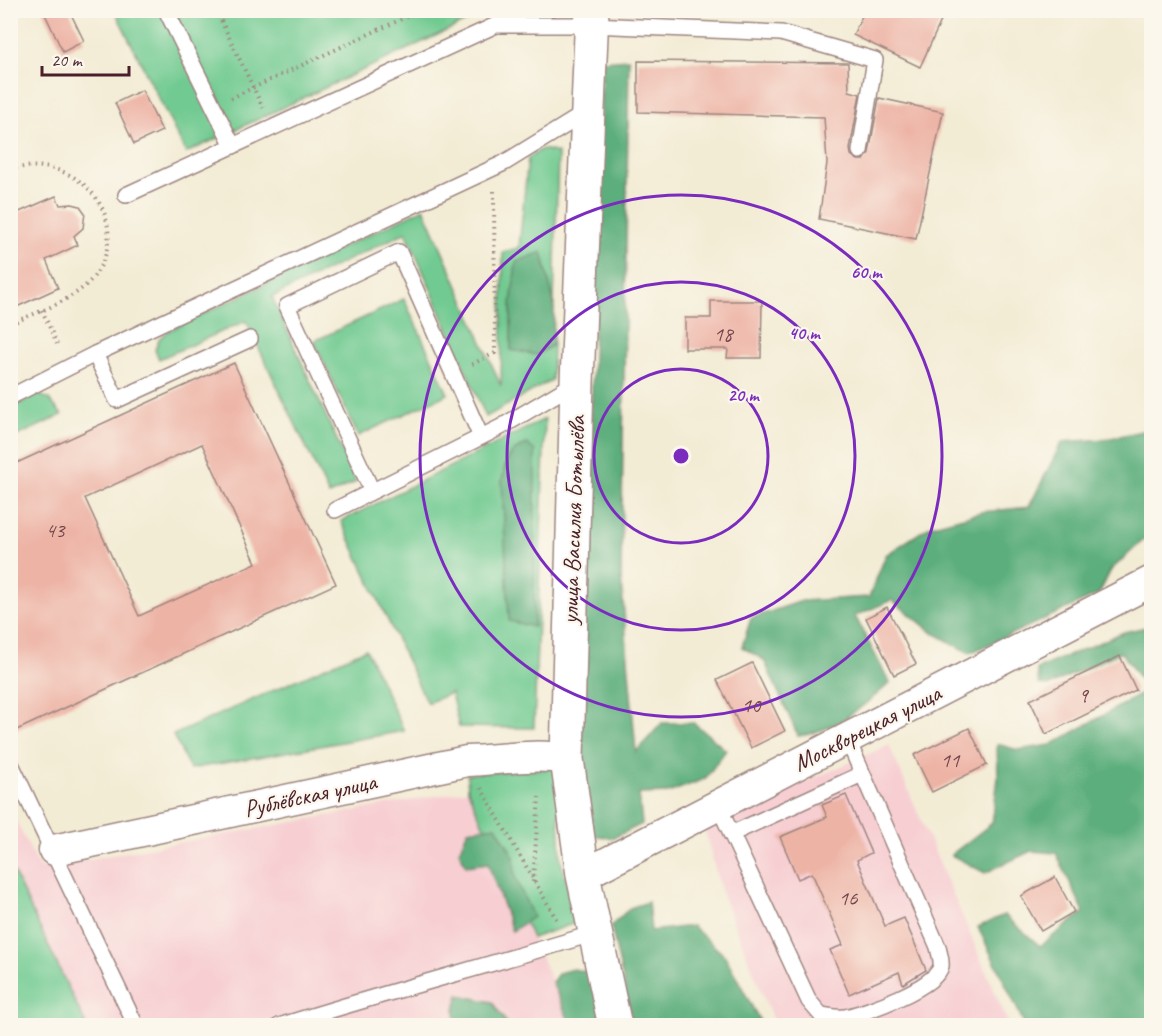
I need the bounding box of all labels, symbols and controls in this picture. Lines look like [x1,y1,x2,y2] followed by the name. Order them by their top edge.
[42,39,129,77] scale bar
[51,49,84,71] text: 20 m
[850,261,883,283] text: 60 m
[714,321,735,347] house number: 18
[789,322,821,344] text: 40 m
[728,384,760,406] text: 20 m
[554,414,592,627] street label: улица Василия Ботылёва
[671,446,691,466] centre of rings
[46,517,66,543] house number: 43
[788,677,947,778] street label: Москворецкая улица
[1078,682,1089,708] house number: 9
[742,692,762,718] house number: 10
[941,747,961,773] house number: 11
[241,766,380,824] street label: Рублёвская улица
[839,885,858,911] house number: 16

